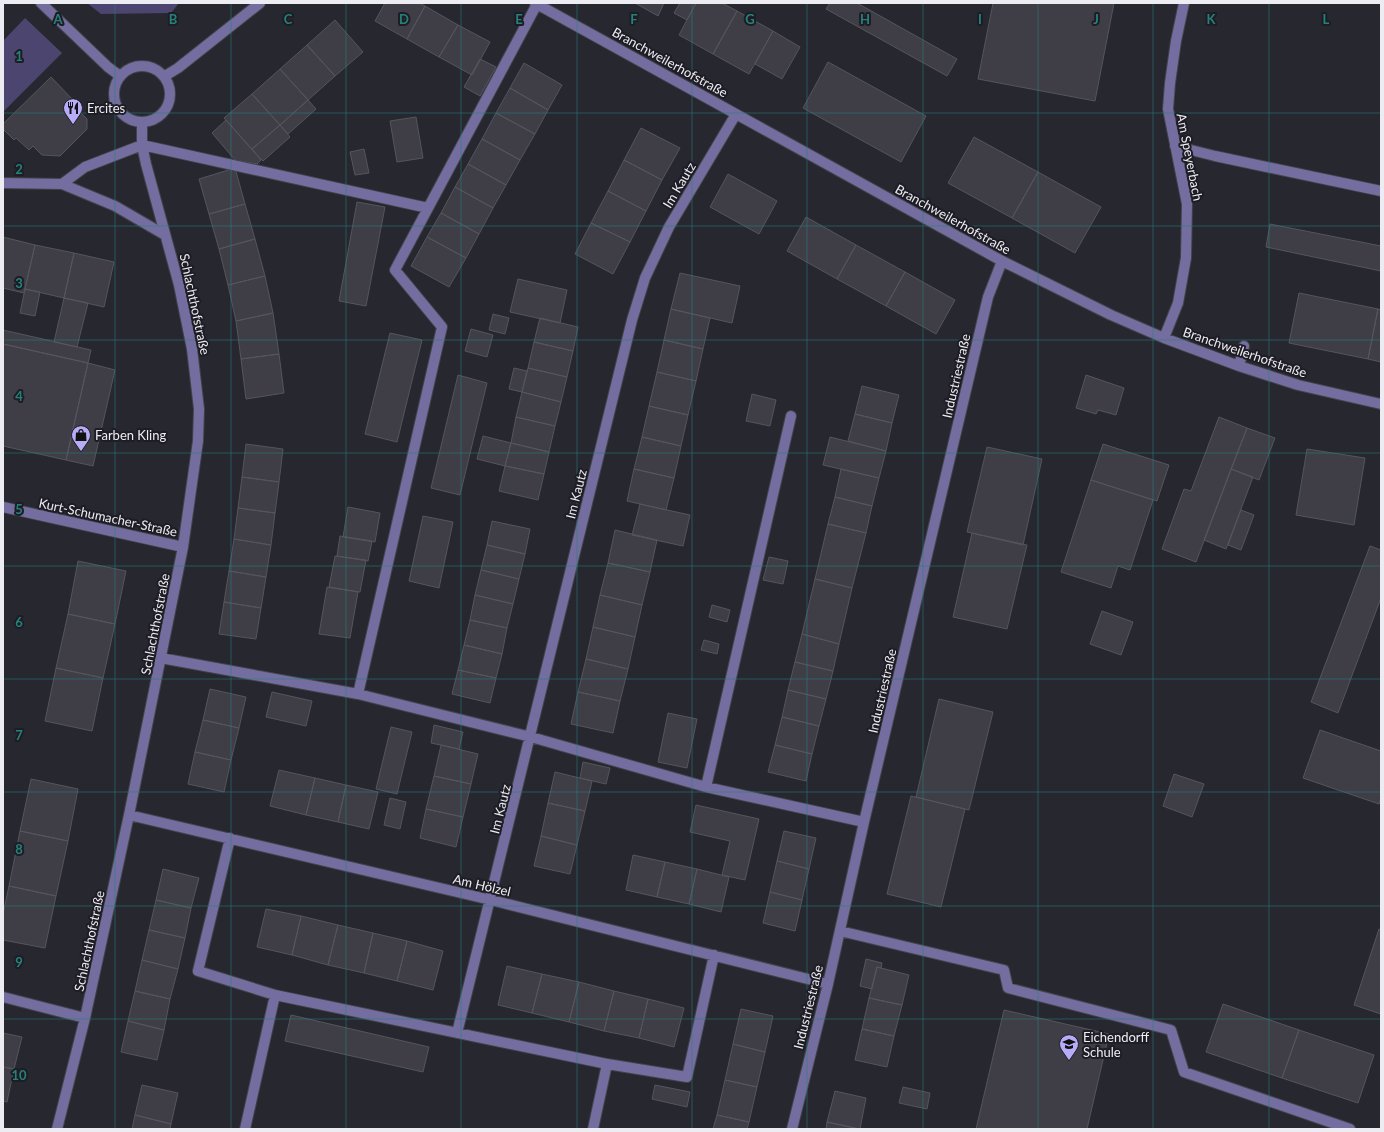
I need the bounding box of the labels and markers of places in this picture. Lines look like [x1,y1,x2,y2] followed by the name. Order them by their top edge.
[62,97,84,125] restaurant icon: Ercites
[87,100,126,116] place label: Ercites
[70,424,92,452] shop icon: Farben Kling
[95,427,166,443] place label: Farben Kling
[1083,1029,1150,1060] place label: Eichendorff Schule
[1058,1033,1080,1061] school or university icon: Eichendorff Schule

